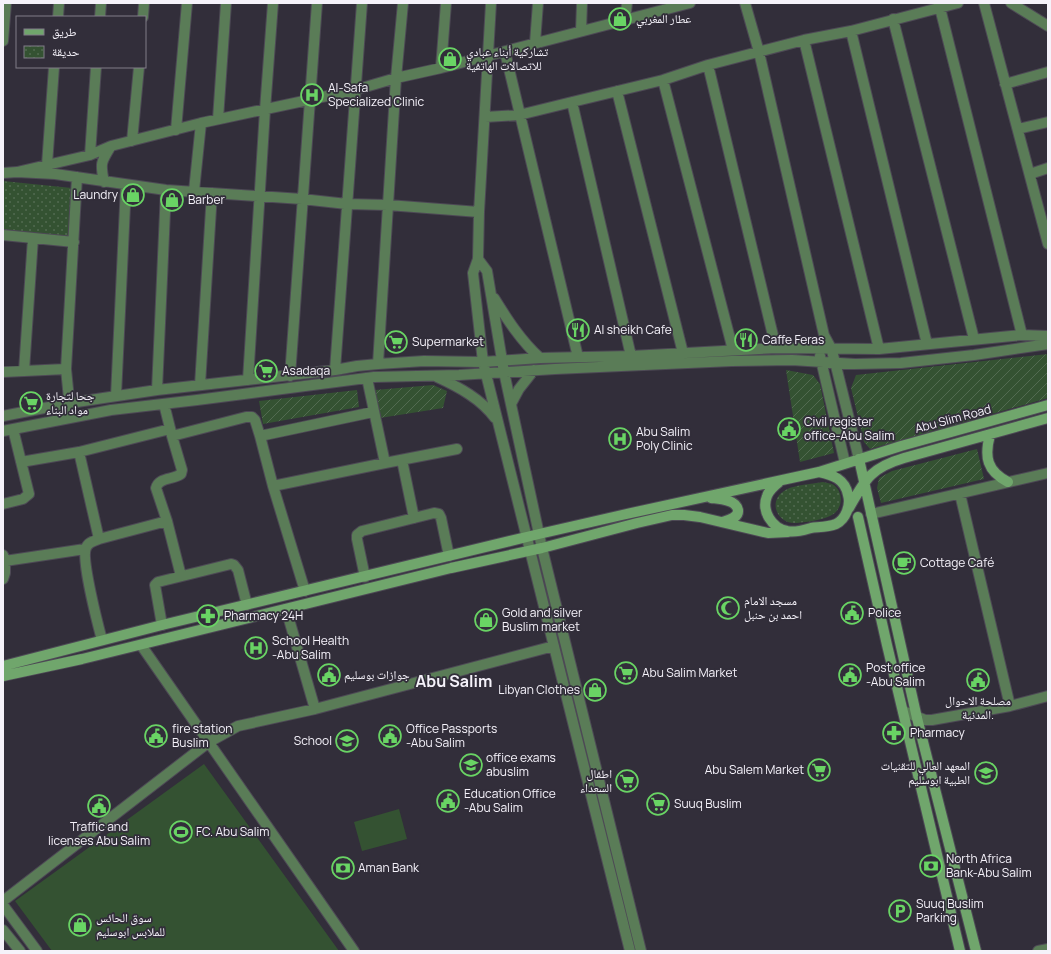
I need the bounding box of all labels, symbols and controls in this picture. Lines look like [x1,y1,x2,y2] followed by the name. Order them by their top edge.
[607,6,633,32] shop icon: عطار المغربي
[636,10,691,29] place label: عطار المغربي
[16,16,146,68] legend
[52,23,77,40] text: طريق
[52,43,80,60] text: حديقة
[466,43,549,74] place label: تشاركية أبناء عبادي للاتصالات الهاتفية
[437,46,463,72] shop icon: تشاركية أبناء عبادي للاتصالات الهاتفية
[328,79,425,110] place label: Al-Safa Specialized Clinic
[299,82,325,108] hospital icon: Al-Safa Specialized Clinic
[120,182,146,208] shop icon: Laundry
[73,186,119,203] place label: Laundry
[159,187,185,213] shop icon: Barber
[188,191,225,208] place label: Barber
[565,317,591,343] restaurant icon: Al sheikh Cafe
[594,321,672,338] place label: Al sheikh Cafe
[733,327,759,353] restaurant icon: Caffe Feras
[383,329,409,355] supermarket icon: Supermarket
[762,331,824,348] place label: Caffe Feras
[412,333,484,350] place label: Supermarket
[253,358,279,384] supermarket icon: Asadaqa
[282,362,330,379] place label: Asadaqa
[46,387,95,418] place label: جحا لتجارة مواد البناء
[18,390,44,416] supermarket icon: جحا لتجارة مواد البناء
[913,400,993,437] street label: Abu Slim Road
[804,413,894,444] place label: Civil register office-Abu Salim
[776,416,802,442] public building icon: Civil register office-Abu Salim
[636,423,693,454] place label: Abu Salim Poly Clinic
[607,426,633,452] hospital icon: Abu Salim Poly Clinic
[891,550,917,576] cafe icon: Cottage Café
[920,554,994,571] place label: Cottage Café
[744,592,802,623] place label: مسجد الامام احمد بن حنبل
[715,595,741,621] mosque icon: مسجد الامام احمد بن حنبل
[839,600,865,626] public building icon: Police
[195,603,221,629] pharmacy icon: Pharmacy 24H
[502,604,583,635] place label: Gold and silver Buslim market
[868,604,901,621] place label: Police
[224,607,303,624] place label: Pharmacy 24H
[473,607,499,633] shop icon: Gold and silver Buslim market
[272,632,349,663] place label: School Health -Abu Salim
[243,635,269,661] hospital icon: School Health -Abu Salim
[866,659,925,690] place label: Post office -Abu Salim
[613,660,639,686] supermarket icon: Abu Salim Market
[316,662,342,688] public building icon: جوازات بوسليم
[837,662,863,688] public building icon: Post office -Abu Salim
[642,664,737,681] place label: Abu Salim Market
[344,666,410,683] place label: جوازات بوسليم
[965,667,991,693] public building icon: مصلحة الاحوال المدنية.
[416,670,492,692] district label: Abu Salim
[582,677,608,703] shop icon: Libyan Clothes
[498,681,580,698] place label: Libyan Clothes
[945,692,1011,723] place label: مصلحة الاحوال المدنية.
[172,720,232,751] place label: fire station Buslim
[406,720,497,751] place label: Office Passports -Abu Salim
[881,720,907,746] pharmacy icon: Pharmacy
[143,723,169,749] public building icon: fire station Buslim
[377,723,403,749] public building icon: Office Passports -Abu Salim
[910,724,966,741] place label: Pharmacy
[334,728,360,754] school or university icon: School
[294,732,332,749] place label: School
[486,749,556,780] place label: office exams abuslim
[458,752,484,778] school or university icon: office exams abuslim
[806,757,832,783] supermarket icon: Abu Salem Market
[881,757,970,788] place label: المعهد العالي للتقنيات الطبية ابوسليم
[973,760,999,786] school or university icon: المعهد العالي للتقنيات الطبية ابوسليم
[705,761,804,778] place label: Abu Salem Market
[580,765,612,796] place label: اطفال السعداء
[614,768,640,794] supermarket icon: اطفال السعداء
[464,785,556,816] place label: Education Office -Abu Salim
[435,788,461,814] public building icon: Education Office -Abu Salim
[645,791,671,817] supermarket icon: Suuq Buslim
[86,793,112,819] public building icon: Traffic and licenses Abu Salim
[674,795,742,812] place label: Suuq Buslim
[48,818,150,849] place label: Traffic and licenses Abu Salim
[168,819,194,845] sports icon: FC. Abu Salim
[196,823,270,840] place label: FC. Abu Salim
[946,850,1032,881] place label: North Africa Bank-Abu Salim
[918,853,944,879] bank icon: North Africa Bank-Abu Salim
[330,855,356,881] bank icon: Aman Bank
[358,859,420,876] place label: Aman Bank
[916,895,984,926] place label: Suuq Buslim Parking
[887,898,913,924] parking icon: Suuq Buslim Parking
[96,909,165,940] place label: سوق الحائس للملابس ابوسليم
[67,912,93,938] shop icon: سوق الحائس للملابس ابوسليم

